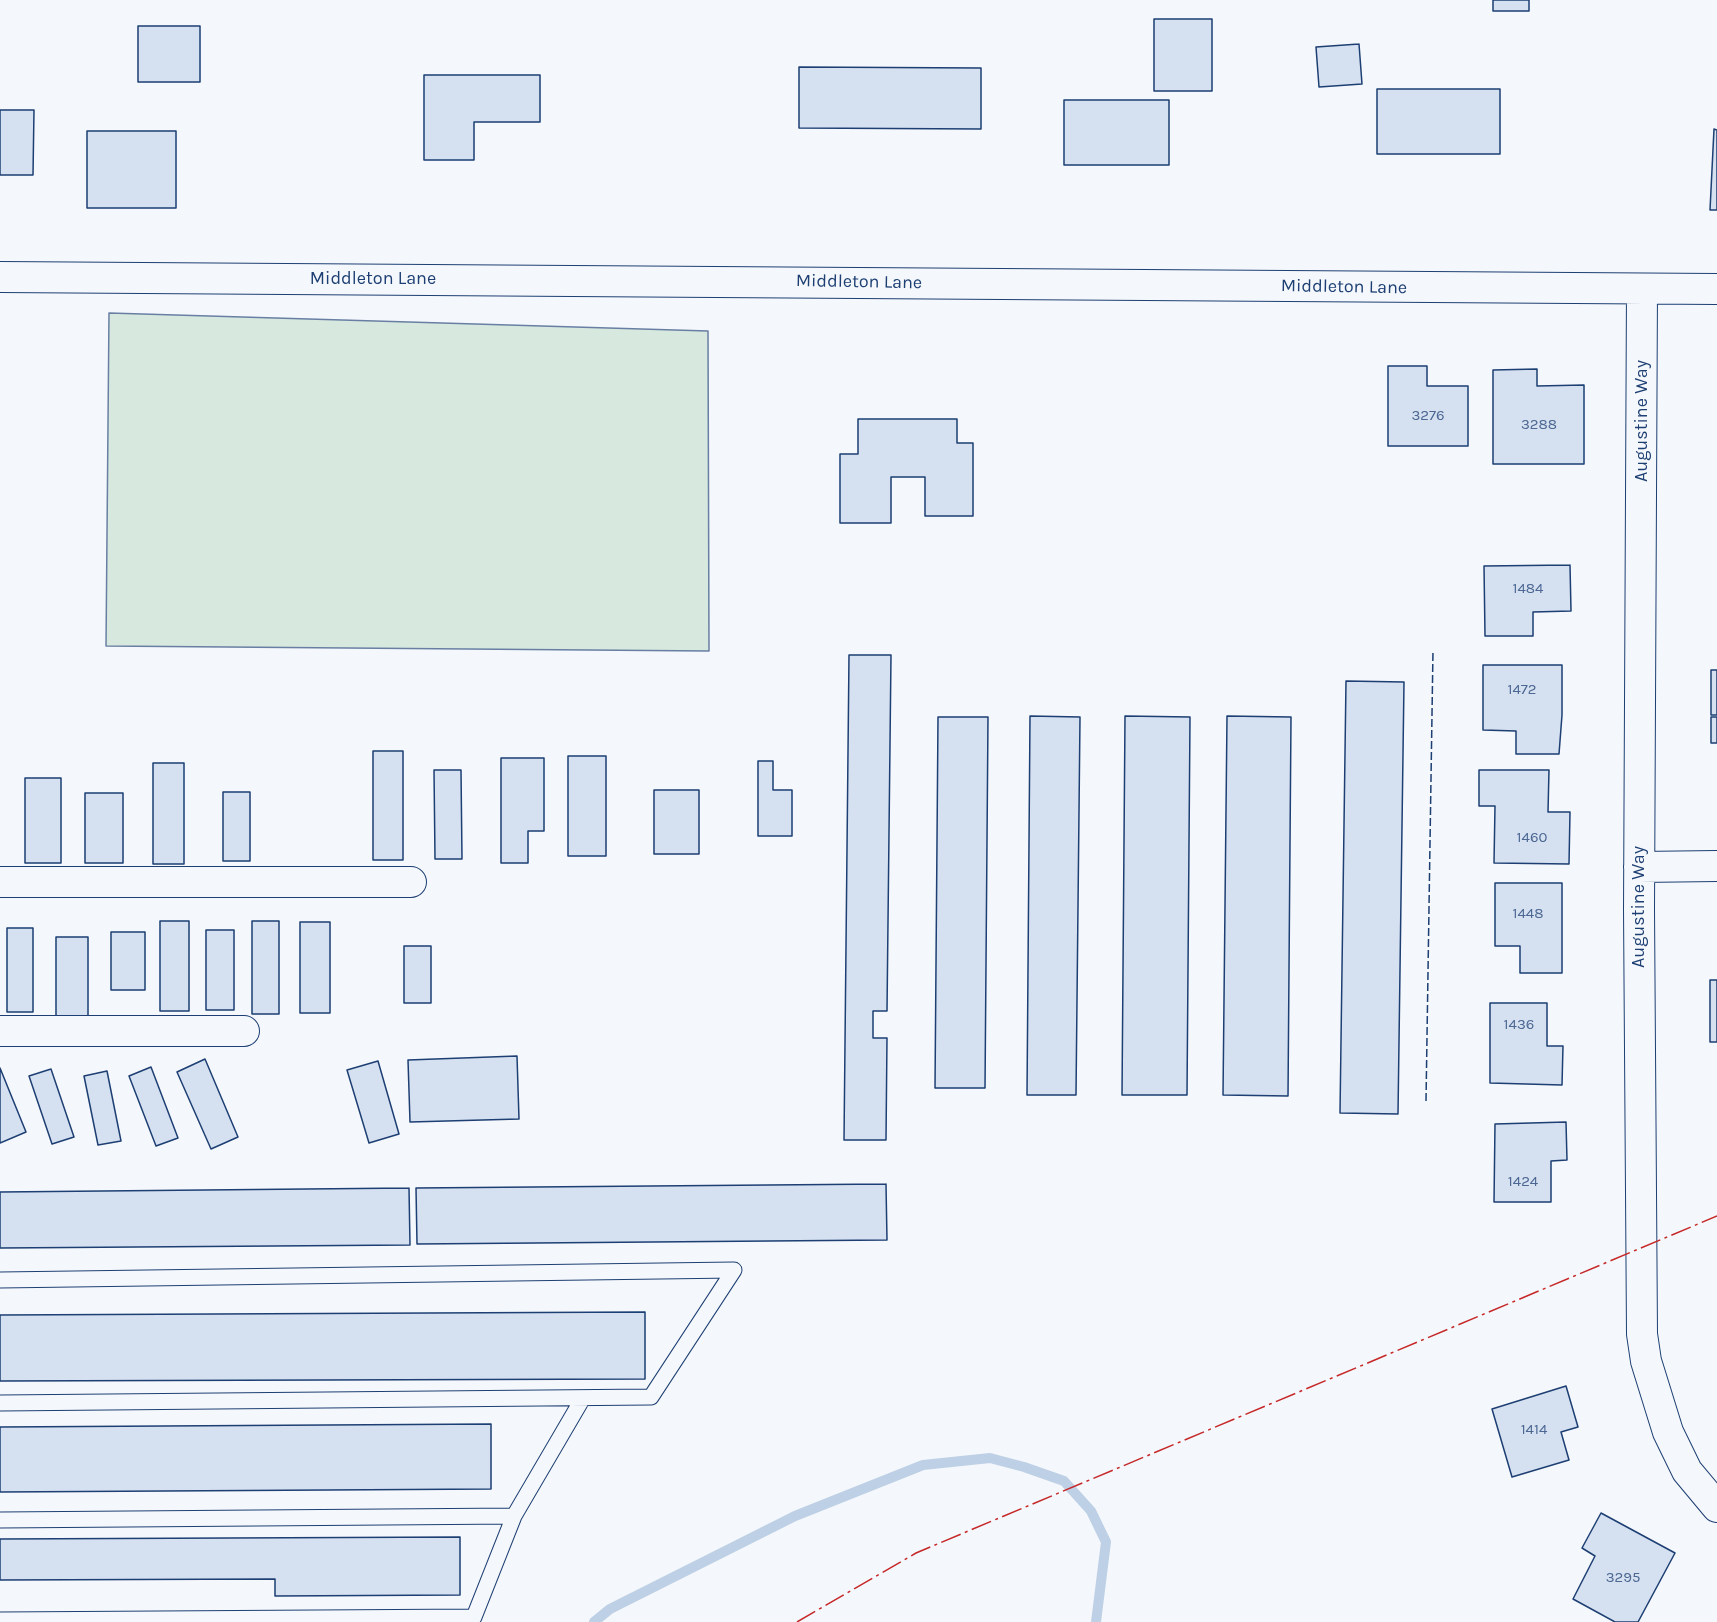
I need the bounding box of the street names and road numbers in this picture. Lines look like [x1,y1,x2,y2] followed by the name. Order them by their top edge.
[310,268,436,290] street label: Middleton Lane
[796,270,922,294] street label: Middleton Lane
[1281,275,1407,299] street label: Middleton Lane
[1631,360,1653,482] street label: Augustine Way
[1628,846,1650,968] street label: Augustine Way

